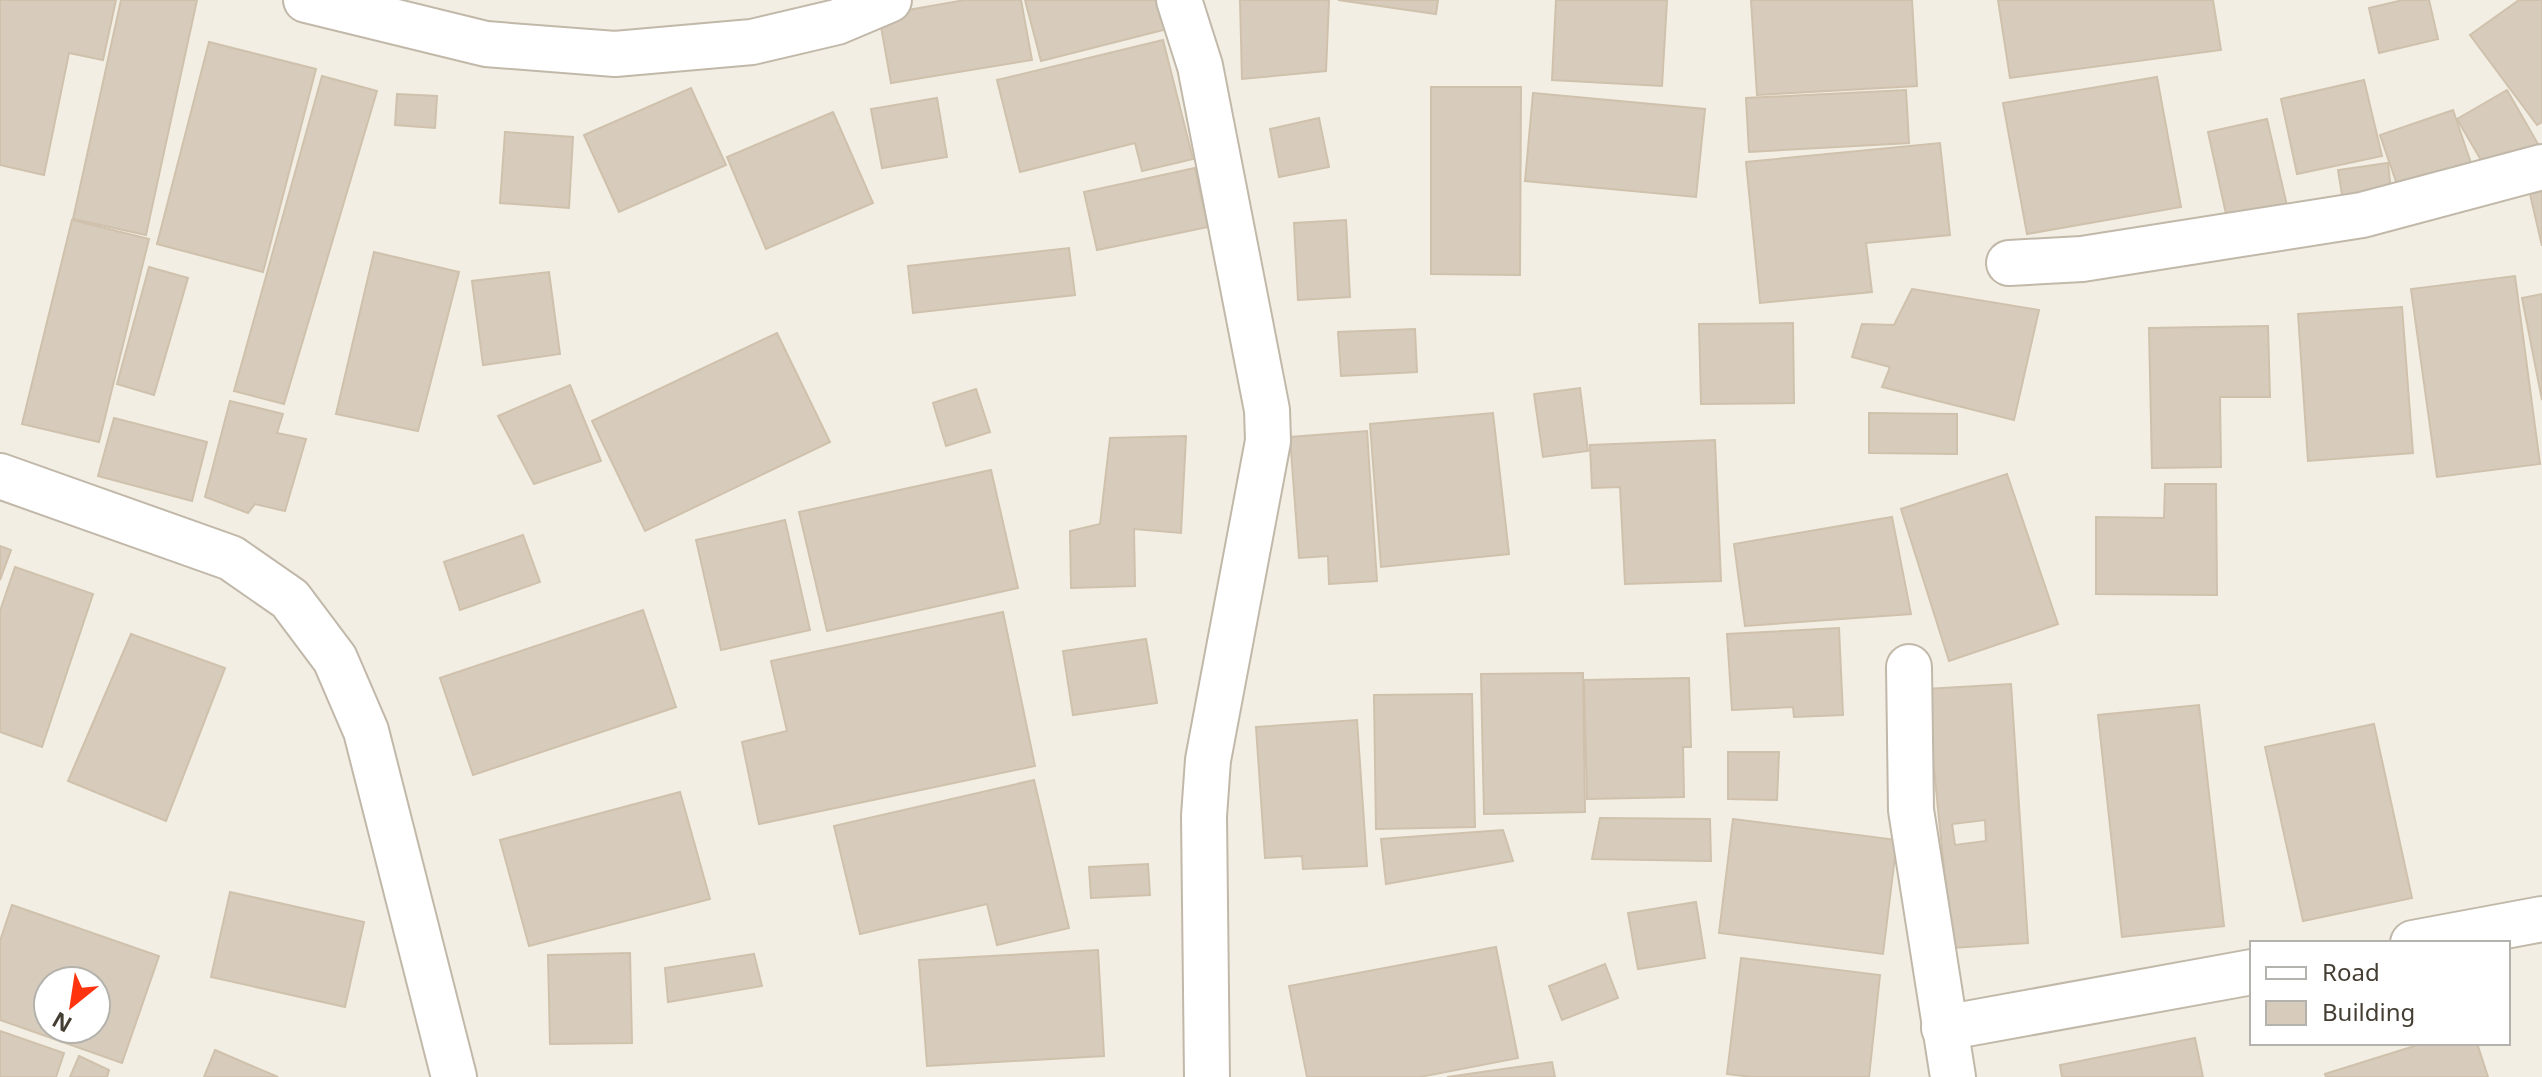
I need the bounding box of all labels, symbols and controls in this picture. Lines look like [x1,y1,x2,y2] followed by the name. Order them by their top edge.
[2250,941,2510,1045] legend
[2322,955,2380,988] text: Road
[32,965,112,1045] north arrow
[2322,995,2415,1028] text: Building
[46,1006,77,1041] text: N

